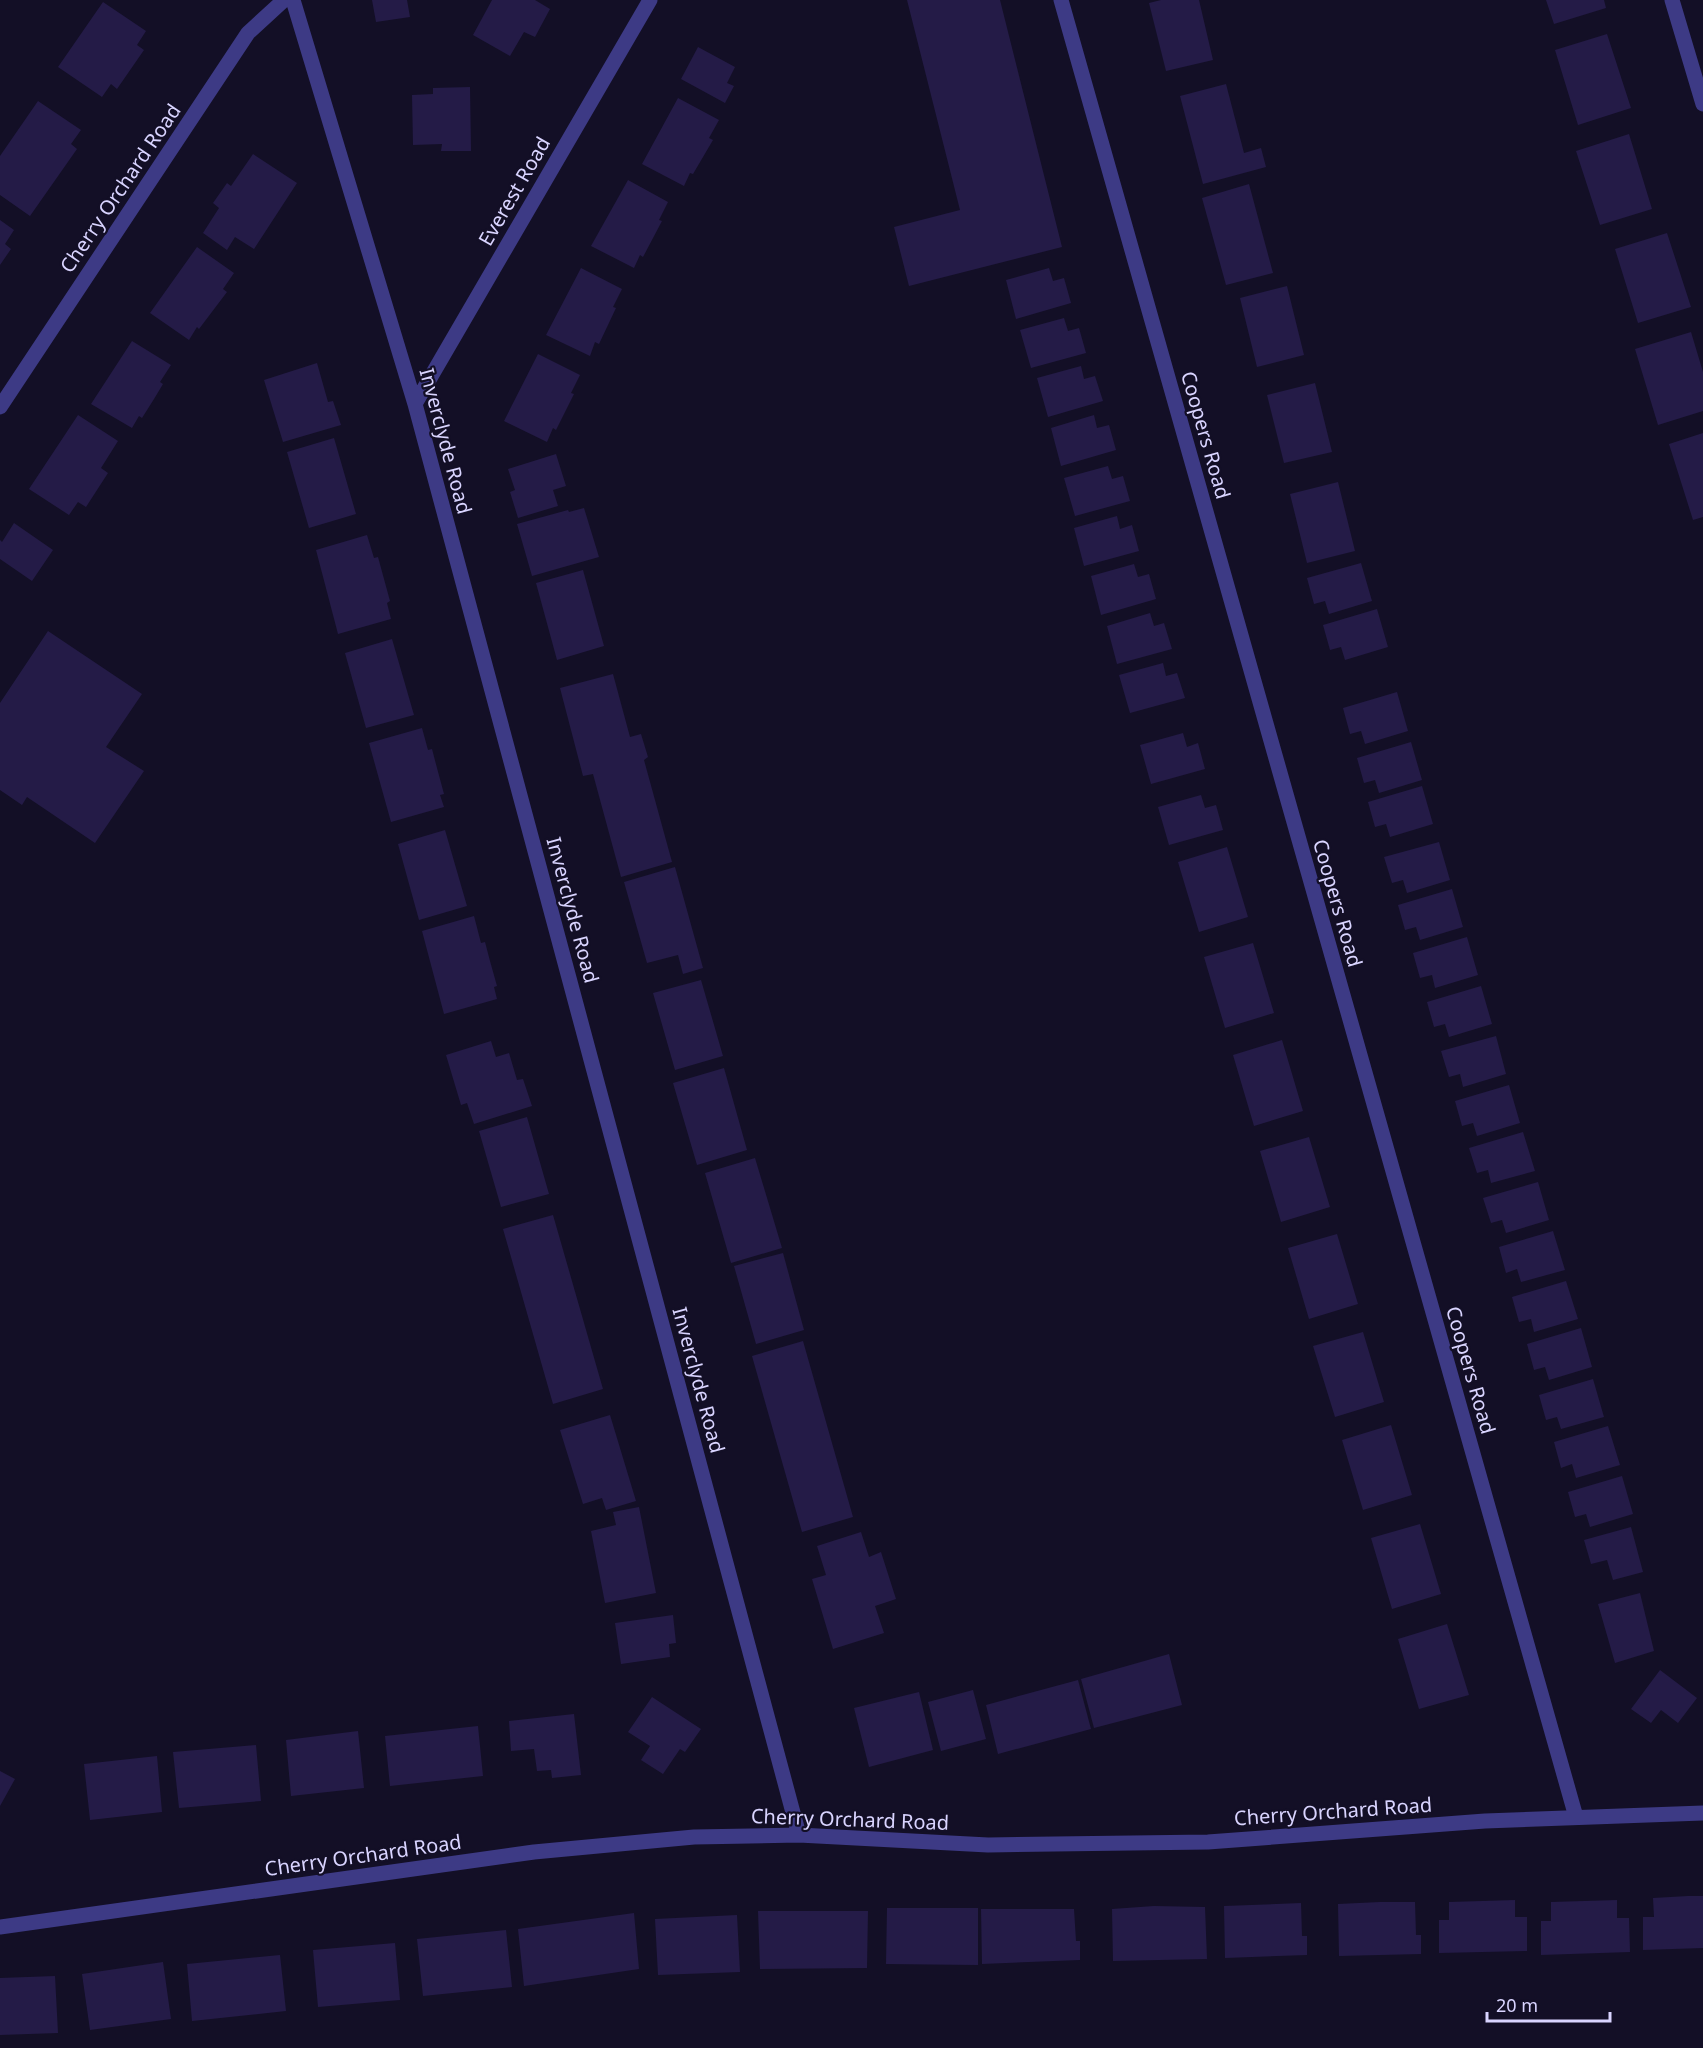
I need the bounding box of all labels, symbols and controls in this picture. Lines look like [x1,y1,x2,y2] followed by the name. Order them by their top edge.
[53,98,187,278] street label: Cherry Orchard Road
[472,132,556,250] street label: Everest Road
[414,365,478,517] street label: Inverclyde Road
[1175,368,1237,502] street label: Coopers Road
[541,834,605,986] street label: Inverclyde Road
[1307,836,1369,970] street label: Coopers Road
[1440,1303,1502,1437] street label: Coopers Road
[667,1304,731,1456] street label: Inverclyde Road
[1233,1791,1433,1831] street label: Cherry Orchard Road
[750,1802,950,1836] street label: Cherry Orchard Road
[263,1828,463,1882] street label: Cherry Orchard Road
[1487,1985,1610,2023] scale bar
[1496,1993,1538,2017] text: 20 m

